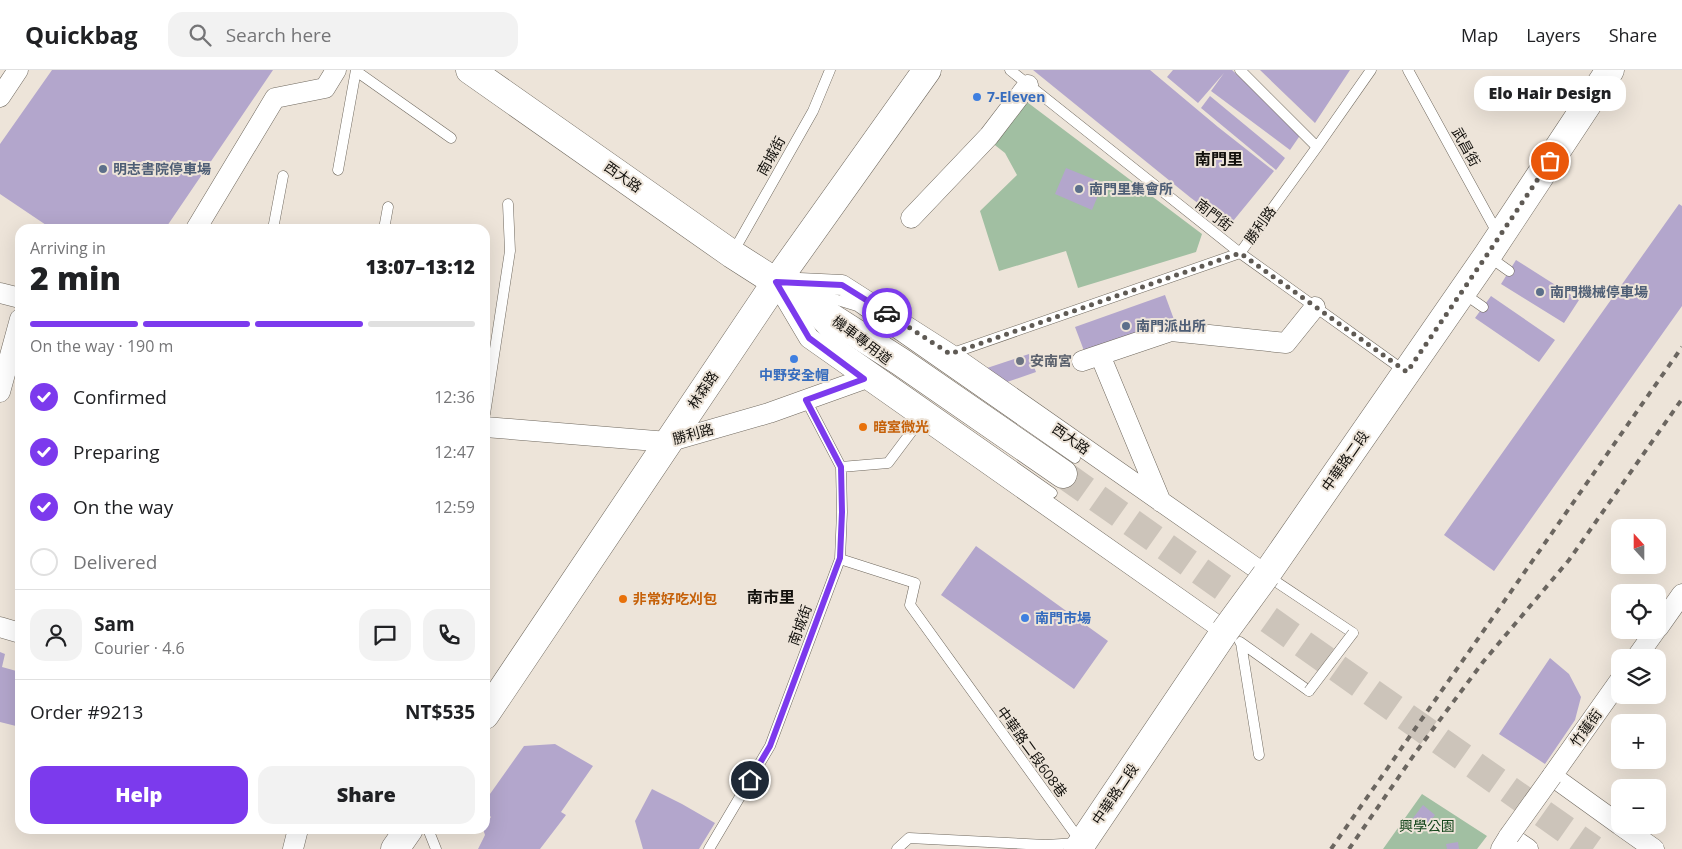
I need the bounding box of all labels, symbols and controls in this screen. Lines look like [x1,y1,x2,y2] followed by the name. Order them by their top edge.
[168,12,518,57] search box
[25,18,138,51] text: Quickbag
[186,21,214,49] icon: search
[226,22,332,48] text: Search here
[1461,23,1498,47] text: Map
[1526,23,1581,47] text: Layers
[1609,23,1657,47] text: Share
[1474,76,1626,111] callout: Elo Hair Design
[1489,82,1611,104] text: Elo Hair Design
[987,87,1045,106] place label: 7-Eleven
[971,91,983,103] marker: 7-Eleven
[1448,124,1485,170] street label: 武昌街
[752,133,789,179] street label: 南城街
[1529,140,1571,182] pin
[1536,147,1564,175] icon: bag
[1195,148,1243,170] district label: 南門里
[601,157,646,196] street label: 西大路
[113,159,211,178] place label: 明志書院停車場
[97,163,109,175] marker: 明志書院停車場
[1089,179,1173,198] place label: 南門里集會所
[1073,183,1085,195] marker: 南門里集會所
[1192,194,1237,235] street label: 南門街
[1240,202,1280,247] street label: 勝利路
[30,237,106,259] text: Arriving in
[365,254,475,280] text: 13:07–13:12
[30,256,121,299] text: 2 min
[1550,282,1648,301] place label: 南門機械停車場
[1534,286,1546,298] marker: 南門機械停車場
[862,288,912,338] courier
[873,299,901,327] icon: car
[829,311,896,368] street label: 機車專用道
[1136,316,1206,335] place label: 南門派出所
[1120,320,1132,332] marker: 南門派出所
[30,335,173,357] text: On the way · 190 m
[1030,351,1072,370] place label: 安南宮
[788,353,800,365] marker: 中野安全帽
[1014,355,1026,367] marker: 安南宮
[759,365,829,384] place label: 中野安全帽
[683,367,722,412] street label: 林森路
[30,383,58,411] icon: check
[73,384,167,410] text: Confirmed
[434,386,475,408] text: 12:36
[873,417,929,436] place label: 暗室微光
[670,419,716,448] street label: 勝利路
[1049,419,1094,458] street label: 西大路
[857,421,869,433] marker: 暗室微光
[1317,427,1372,495] street label: 中華路二段
[30,438,58,466] icon: check
[73,439,160,465] text: Preparing
[434,441,475,463] text: 12:47
[30,493,58,521] icon: check
[73,494,173,520] text: On the way
[434,496,475,518] text: 12:59
[1611,519,1666,574] north arrow
[1611,519,1666,834] map controls
[73,549,157,575] text: Delivered
[1611,584,1666,639] button: locate
[747,586,795,608] district label: 南市里
[633,589,717,608] place label: 非常好吃刈包
[617,593,629,605] marker: 非常好吃刈包
[783,602,816,648] street label: 南城街
[1035,608,1091,627] place label: 南門市場
[30,609,82,661] button: person
[359,609,411,661] button: chat
[423,609,475,661] button: phone
[94,611,135,637] text: Sam
[1019,612,1031,624] marker: 南門市場
[94,637,185,659] text: Courier · 4.6
[1611,649,1666,704] button: layers
[30,699,143,725] text: Order #9213
[405,699,475,725] text: NT$535
[993,702,1072,801] street label: 中華路二段608巷
[1566,705,1606,750] street label: 竹蓮街
[1611,714,1666,769] button: +
[729,759,771,801] pin
[1087,759,1142,828] street label: 中華路二段
[30,766,248,824] button: Help
[258,766,475,824] button: Share
[736,766,764,794] icon: home
[1611,779,1666,834] button: −
[1399,816,1455,835] park label: 興學公園

